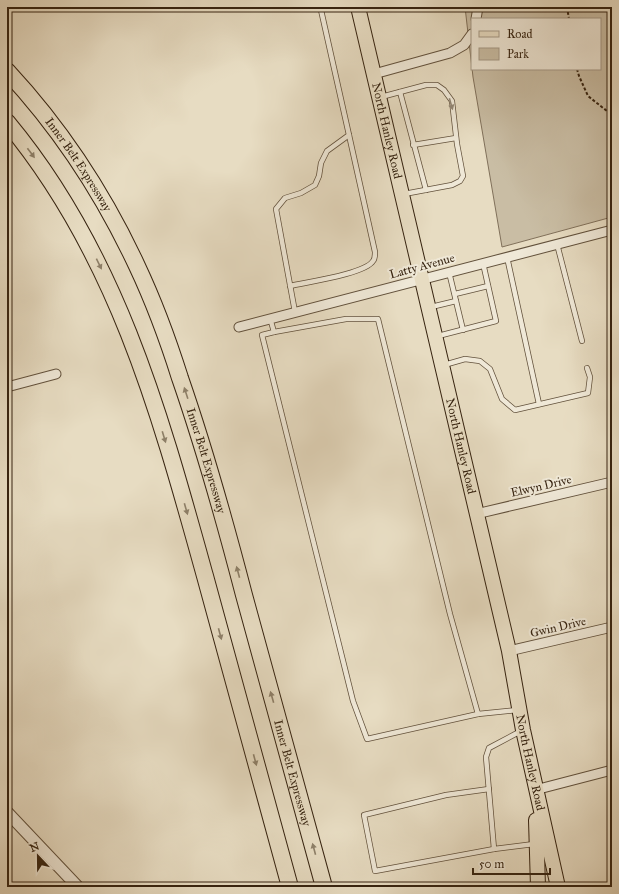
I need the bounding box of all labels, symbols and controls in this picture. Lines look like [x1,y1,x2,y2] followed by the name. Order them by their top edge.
[471,18,601,70] legend
[507,27,533,41] text: Road
[507,47,529,61] text: Park
[369,81,405,180] street label: North Hanley Road
[448,98,454,110] one-way arrow
[42,115,115,214] street label: Inner Belt Expressway
[27,147,35,158] one-way arrow
[388,251,456,281] street label: Latty Avenue
[96,258,102,269] one-way arrow
[182,387,188,399] one-way arrow
[443,397,479,495] street label: North Hanley Road
[184,406,229,515] street label: Inner Belt Expressway
[162,432,168,444] one-way arrow
[509,472,573,500] street label: Elwyn Drive
[183,503,189,515] one-way arrow
[235,565,241,577] one-way arrow
[529,614,587,640] street label: Gwin Drive
[218,628,224,640] one-way arrow
[269,691,275,703] one-way arrow
[513,713,548,812] street label: North Hanley Road
[271,718,314,828] street label: Inner Belt Expressway
[252,754,258,766] one-way arrow
[18,836,58,876] north arrow
[28,839,42,855] text: N
[311,843,317,855] one-way arrow
[473,850,550,876] scale bar
[479,857,504,871] text: 50 m

